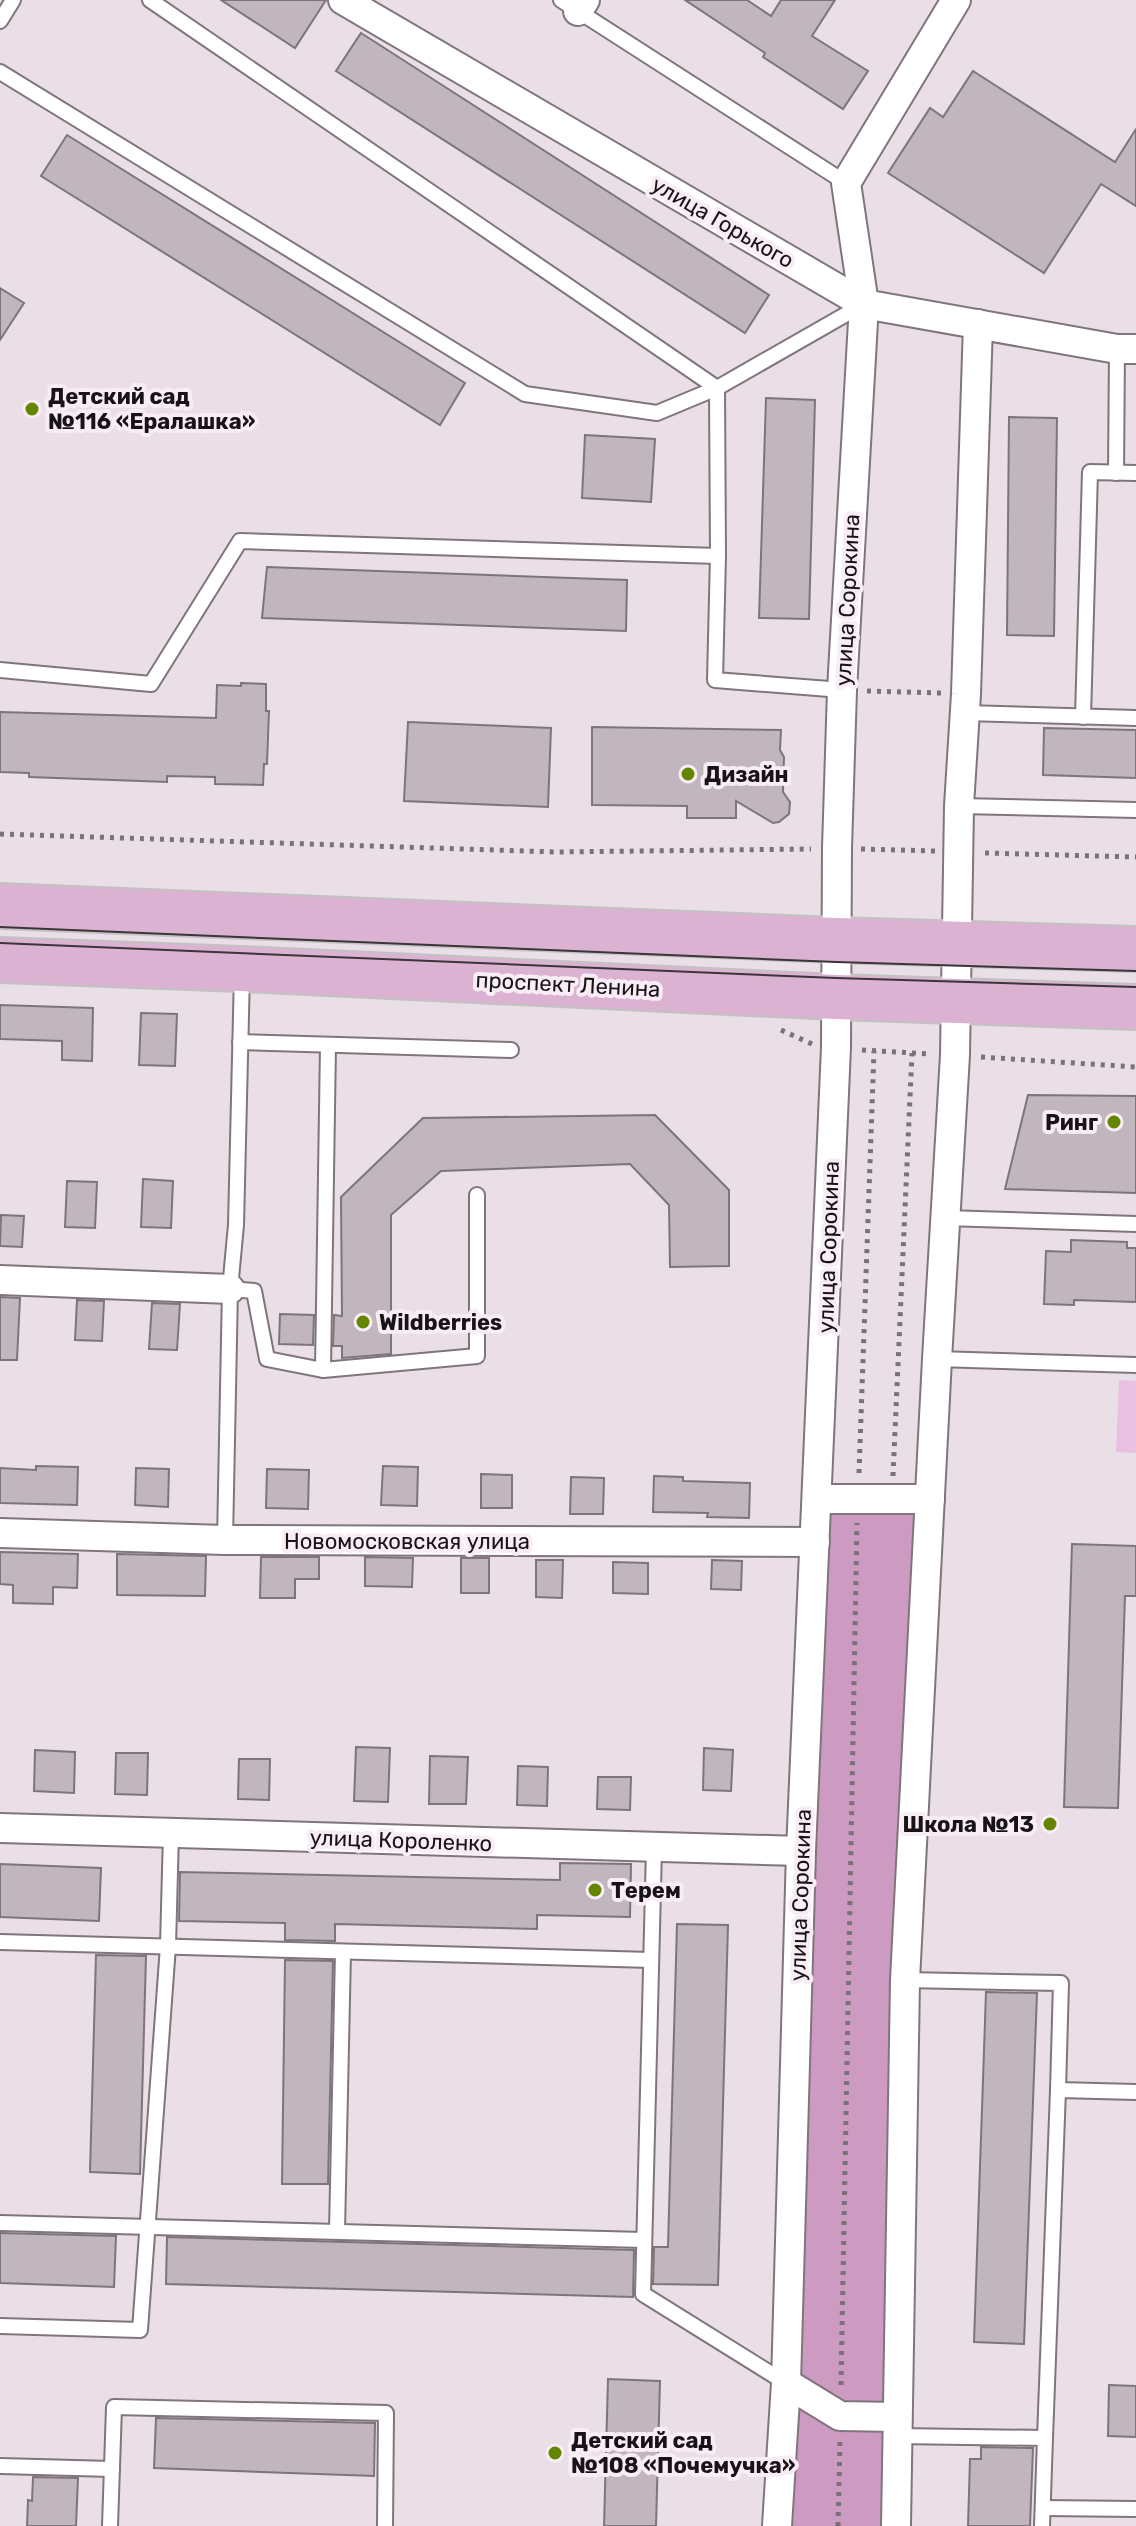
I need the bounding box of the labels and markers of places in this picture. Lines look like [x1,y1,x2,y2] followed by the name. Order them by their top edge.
[48,383,255,435] place label: Детский сад №116 «Ералашка»
[23,400,41,418] marker: Детский сад №116 «Ералашка»
[704,761,789,788] place label: Дизайн
[679,765,697,783] marker: Дизайн
[1045,1109,1098,1136] place label: Ринг
[1105,1113,1123,1131] marker: Ринг
[379,1309,502,1336] place label: Wildberries
[354,1313,372,1331] marker: Wildberries
[902,1811,1034,1838] place label: Школа №13
[1041,1815,1059,1833] marker: Школа №13
[611,1877,681,1904] place label: Терем
[586,1881,604,1899] marker: Терем
[571,2427,796,2479] place label: Детский сад №108 «Почемучка»
[546,2444,564,2462] marker: Детский сад №108 «Почемучка»

